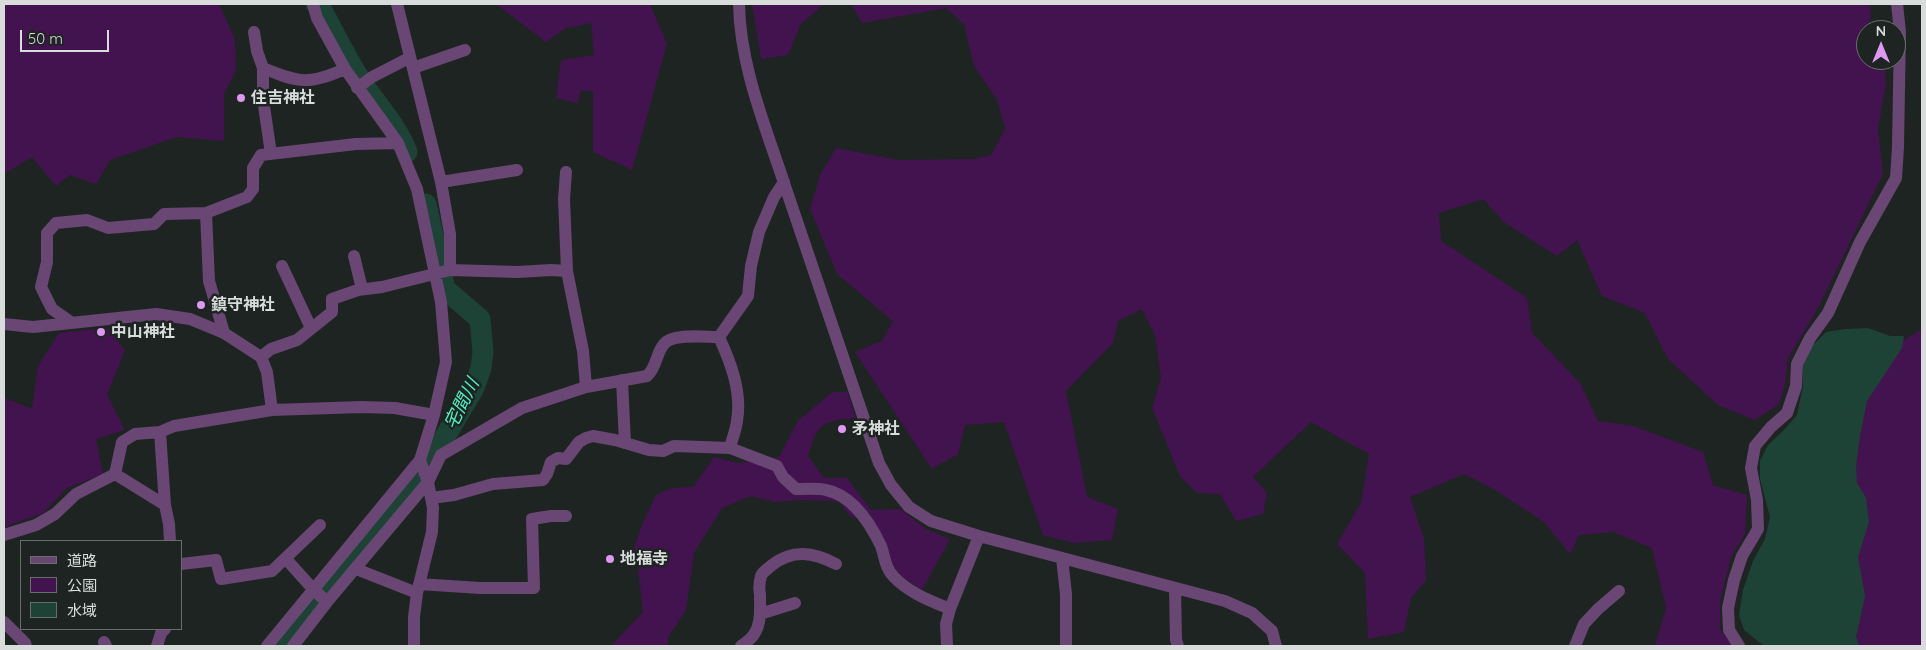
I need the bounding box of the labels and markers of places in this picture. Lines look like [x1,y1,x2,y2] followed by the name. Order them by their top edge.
[251,88,315,108] place label: 住吉神社
[235,92,247,104] marker: 住吉神社
[211,295,275,315] place label: 鎮守神社
[195,299,207,311] marker: 鎮守神社
[111,322,175,342] place label: 中山神社
[95,326,107,338] marker: 中山神社
[852,419,900,439] place label: 矛神社
[836,423,848,435] marker: 矛神社
[620,549,668,569] place label: 地福寺
[604,553,616,565] marker: 地福寺

